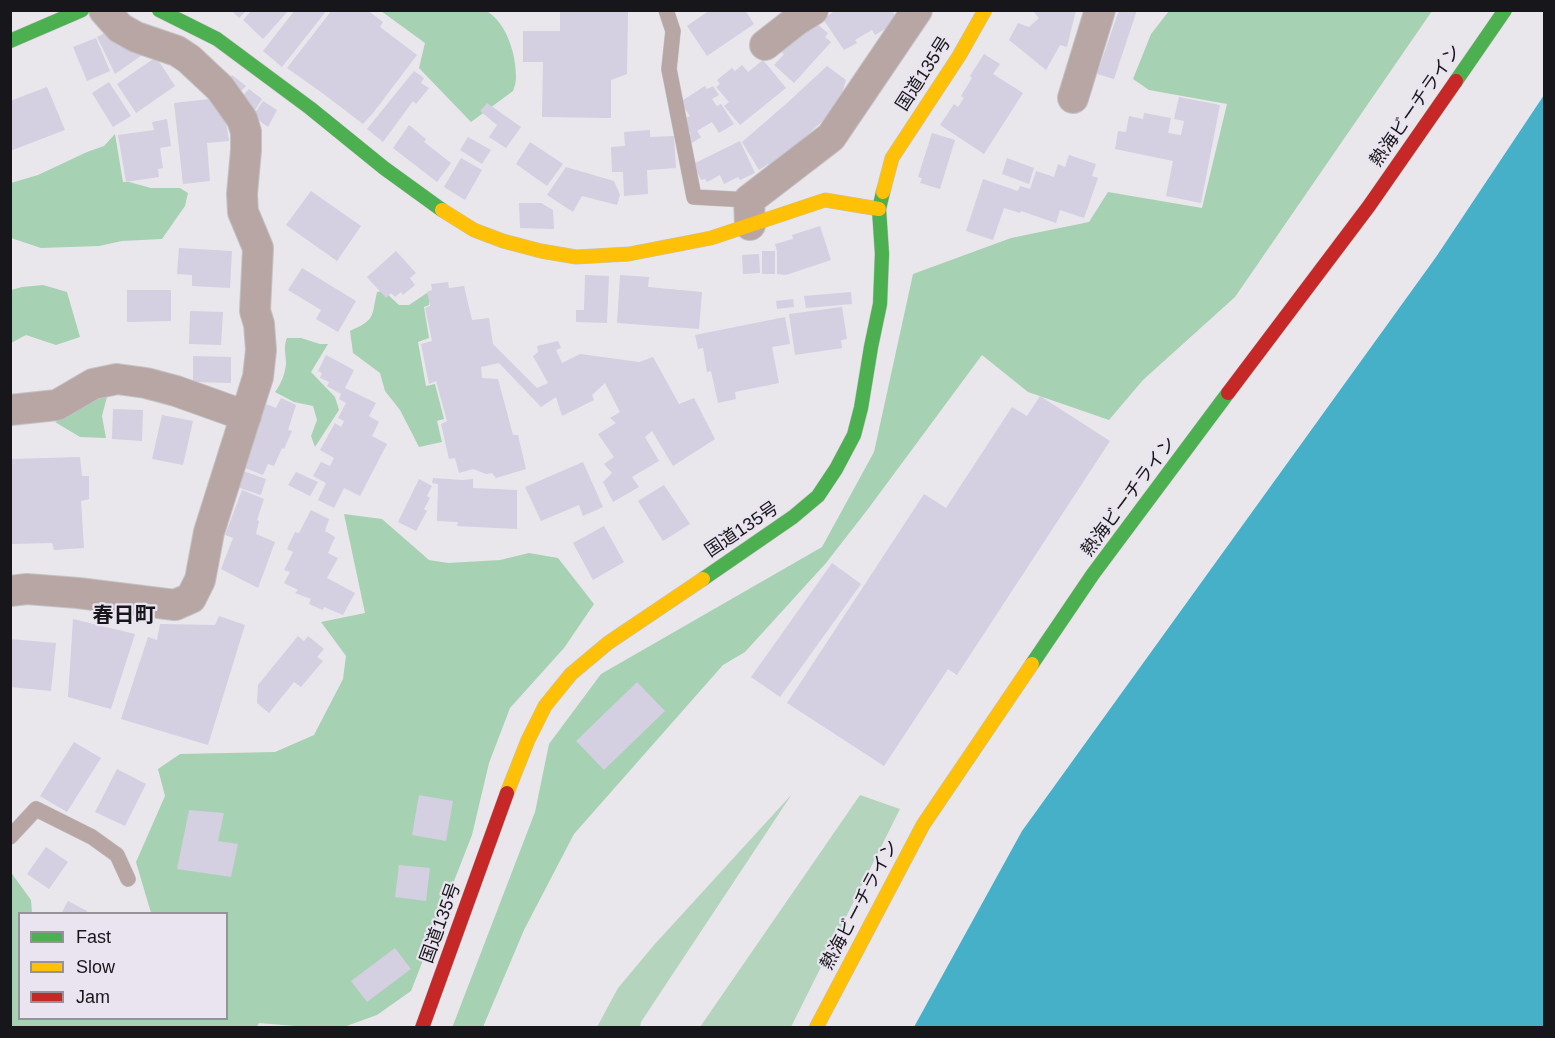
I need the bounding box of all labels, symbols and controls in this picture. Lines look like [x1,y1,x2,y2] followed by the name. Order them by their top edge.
[892,33,956,115] street label: 国道135号
[1366,41,1466,171] street label: 熱海ビーチライン
[1077,433,1181,561] street label: 熱海ビーチライン
[701,498,783,562] street label: 国道135号
[93,603,155,629] district label: 春日町
[817,836,903,974] street label: 熱海ビーチライン
[416,880,466,966] street label: 国道135号
[18,912,228,1020] legend
[76,927,111,947] text: Fast
[76,957,115,977] text: Slow
[76,987,110,1007] text: Jam

